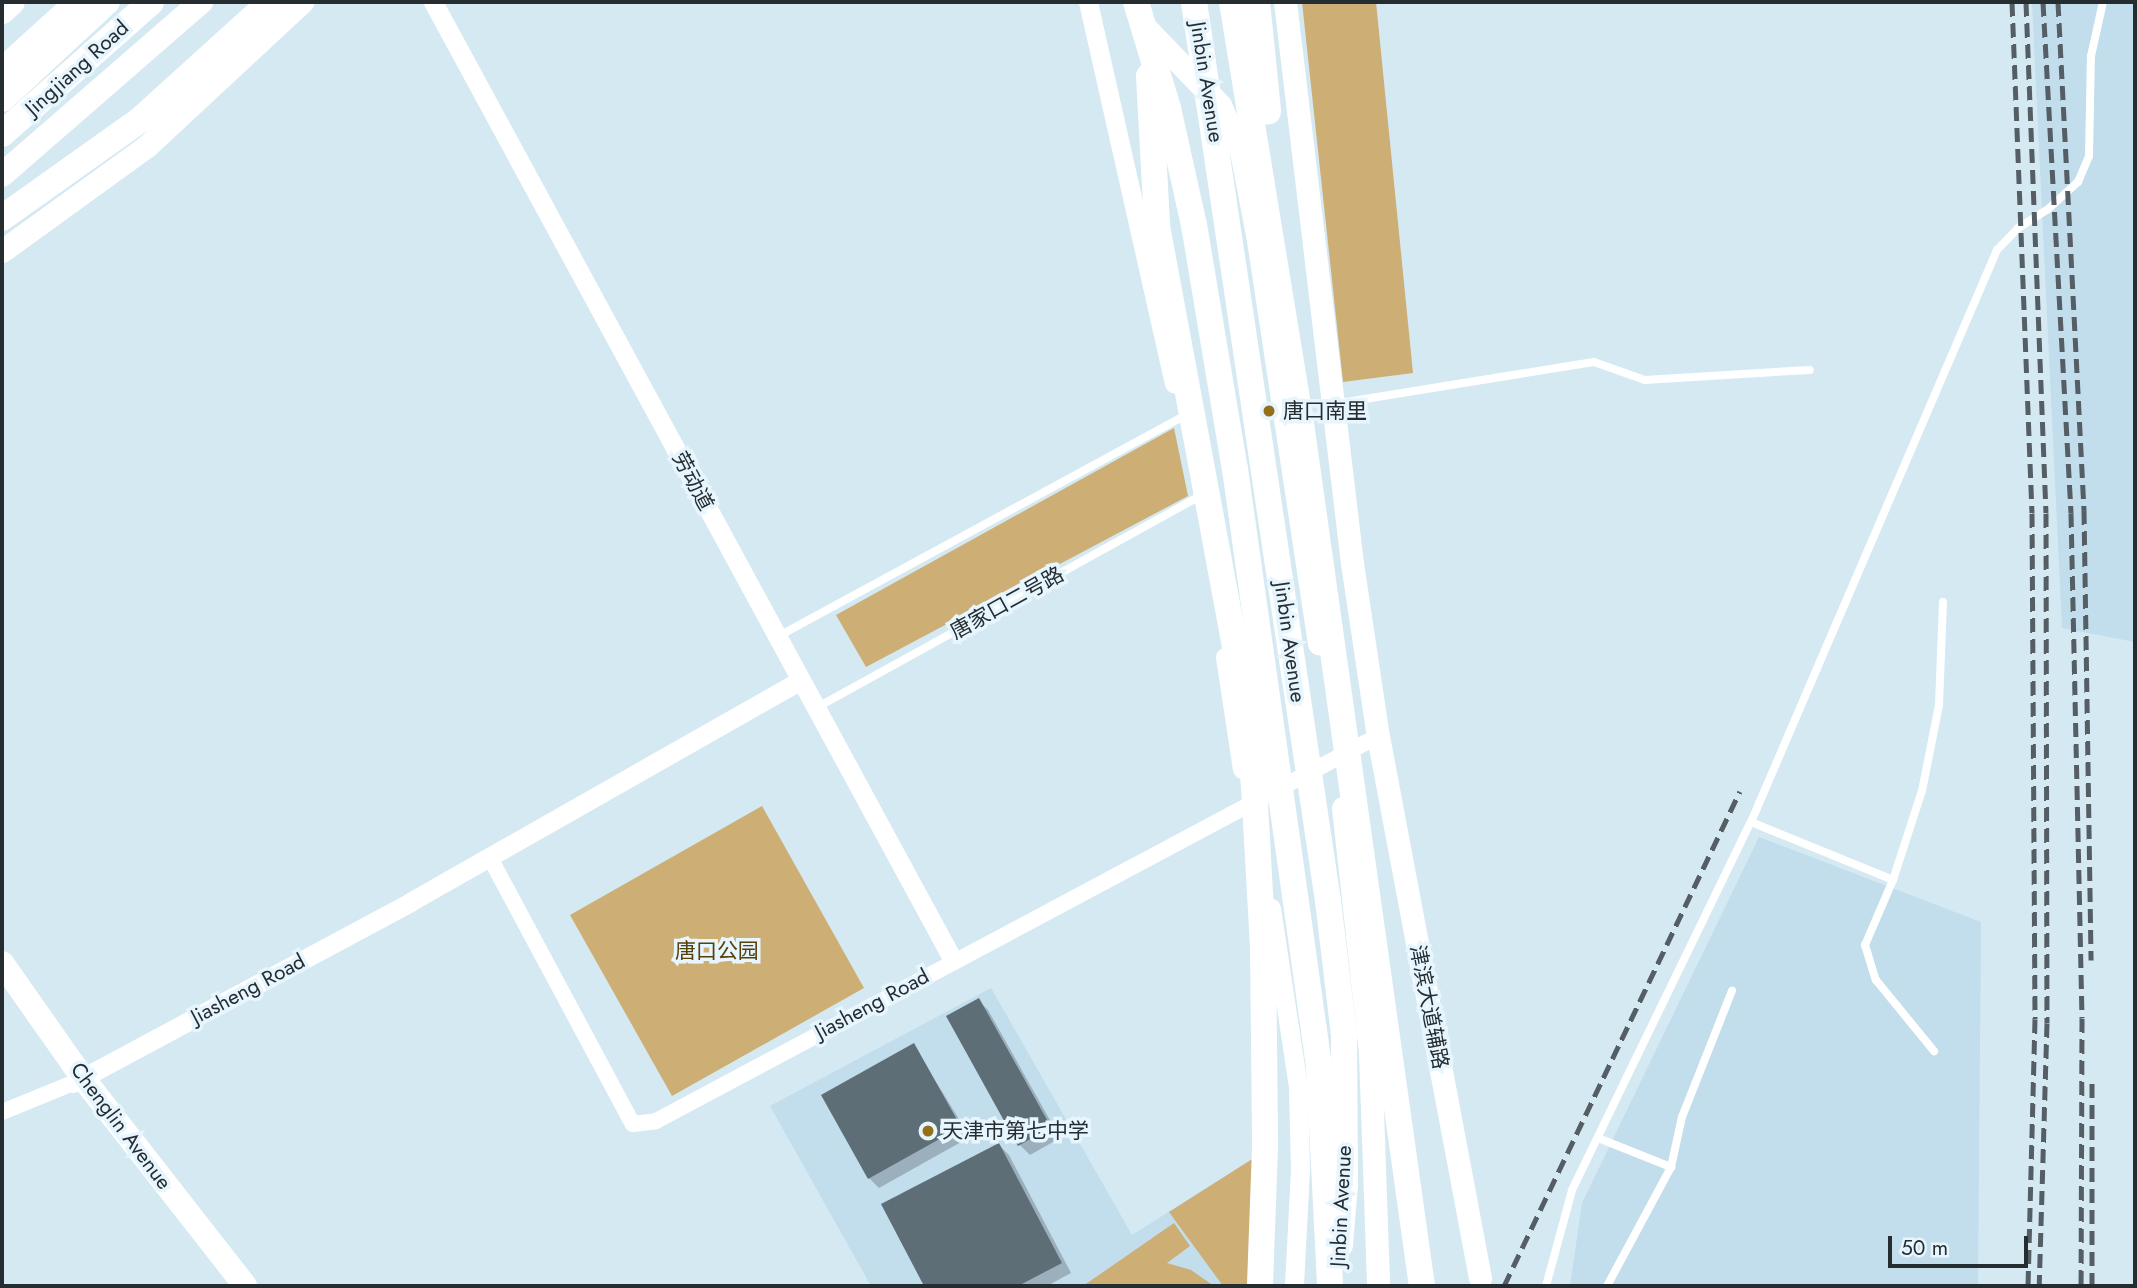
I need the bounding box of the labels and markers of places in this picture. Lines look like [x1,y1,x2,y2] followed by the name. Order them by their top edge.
[1283,398,1367,424] place label: 唐口南里
[1261,403,1277,419] marker: 唐口南里
[942,1118,1089,1144] place label: 天津市第七中学
[920,1123,936,1139] marker: 天津市第七中学

